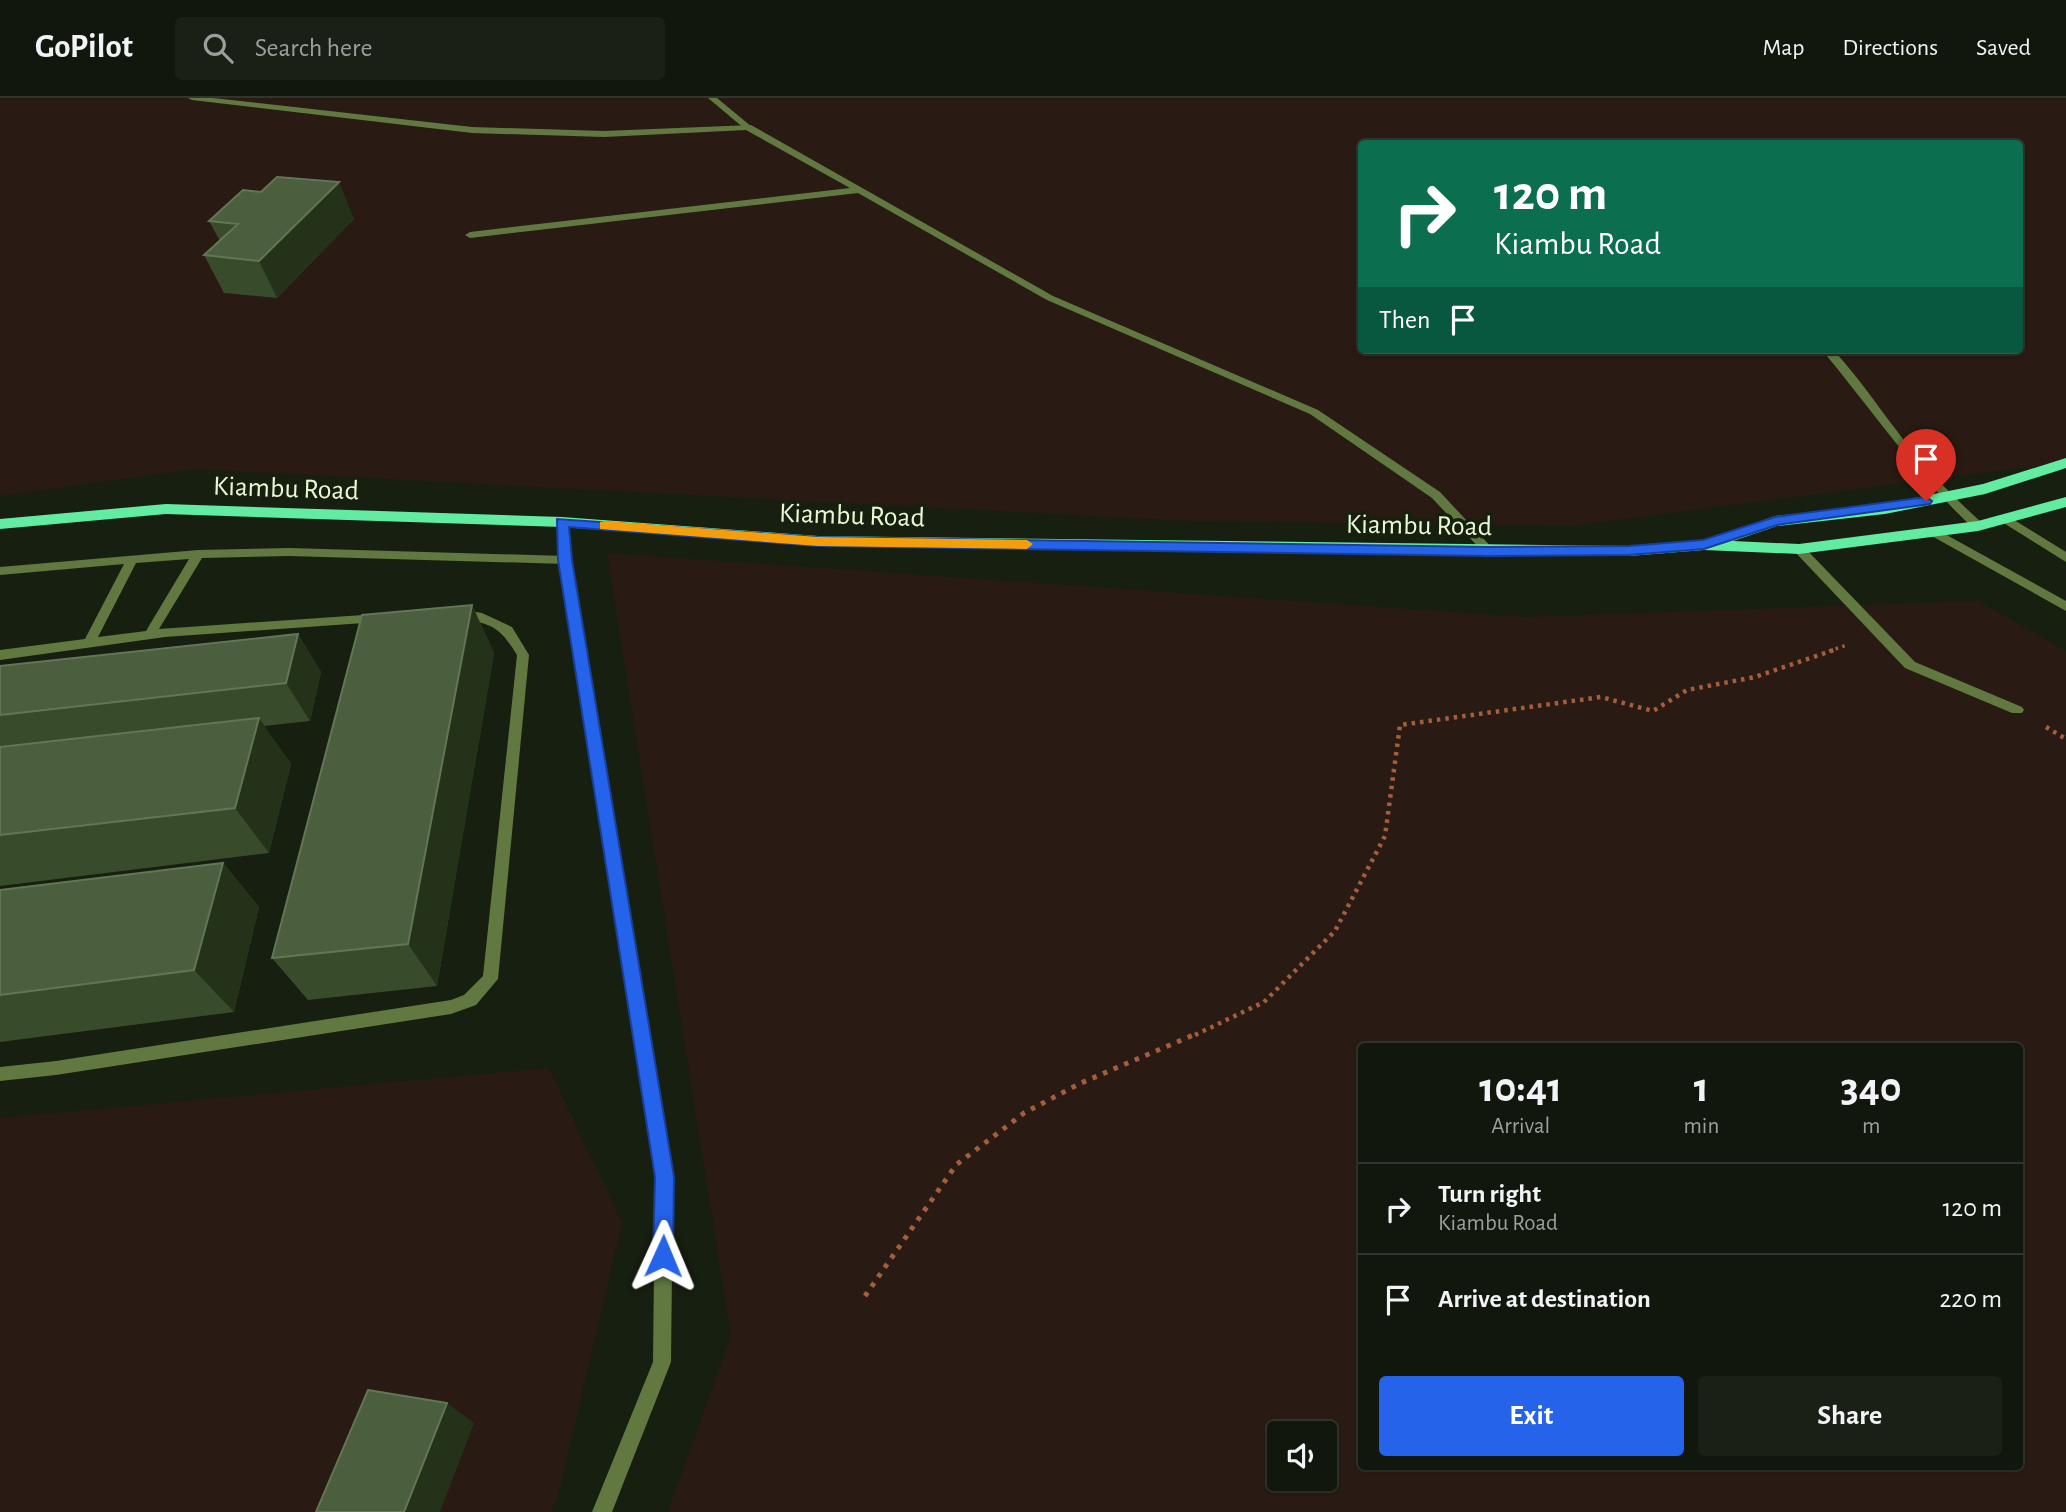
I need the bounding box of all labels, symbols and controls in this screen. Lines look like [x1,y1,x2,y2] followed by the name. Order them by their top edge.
[175,17,665,80] search box
[199,29,237,67] icon: search
[35,31,133,64] text: GoPilot
[255,35,372,61] text: Search here
[1762,36,1804,60] text: Map
[1842,36,1938,60] text: Directions
[1976,36,2031,60] text: Saved
[1379,168,1470,259] icon: right
[1494,170,1607,219] text: 120 m
[1494,228,1661,260] text: Kiambu Road
[1444,301,1482,339] icon: arrive
[1379,307,1430,333] text: Then
[1896,429,1956,501] pin
[1907,440,1945,478] icon: arrive
[212,472,359,506] street label: Kiambu Road
[778,499,925,533] street label: Kiambu Road
[1346,511,1492,541] street label: Kiambu Road
[1479,1067,1562,1109] text: 10:41
[1694,1067,1709,1109] text: 1
[1841,1067,1902,1109] text: 340
[1491,1115,1550,1138] text: Arrival
[1683,1115,1719,1138] text: min
[1862,1115,1880,1138] text: m
[1438,1181,1541,1207] text: Turn right
[1379,1190,1417,1228] icon: right
[1942,1195,2002,1221] text: 120 m
[1438,1212,1558,1235] text: Kiambu Road
[626,1219,700,1293] position arrow
[1379,1281,1417,1319] icon: arrive
[1438,1286,1651,1312] text: Arrive at destination
[1940,1286,2002,1312] text: 220 m
[1379,1376,1684,1456] button: Exit
[1698,1376,2002,1456] button: Share
[1267,1421,1337,1491] map controls
[1267,1421,1337,1491] button: sound

